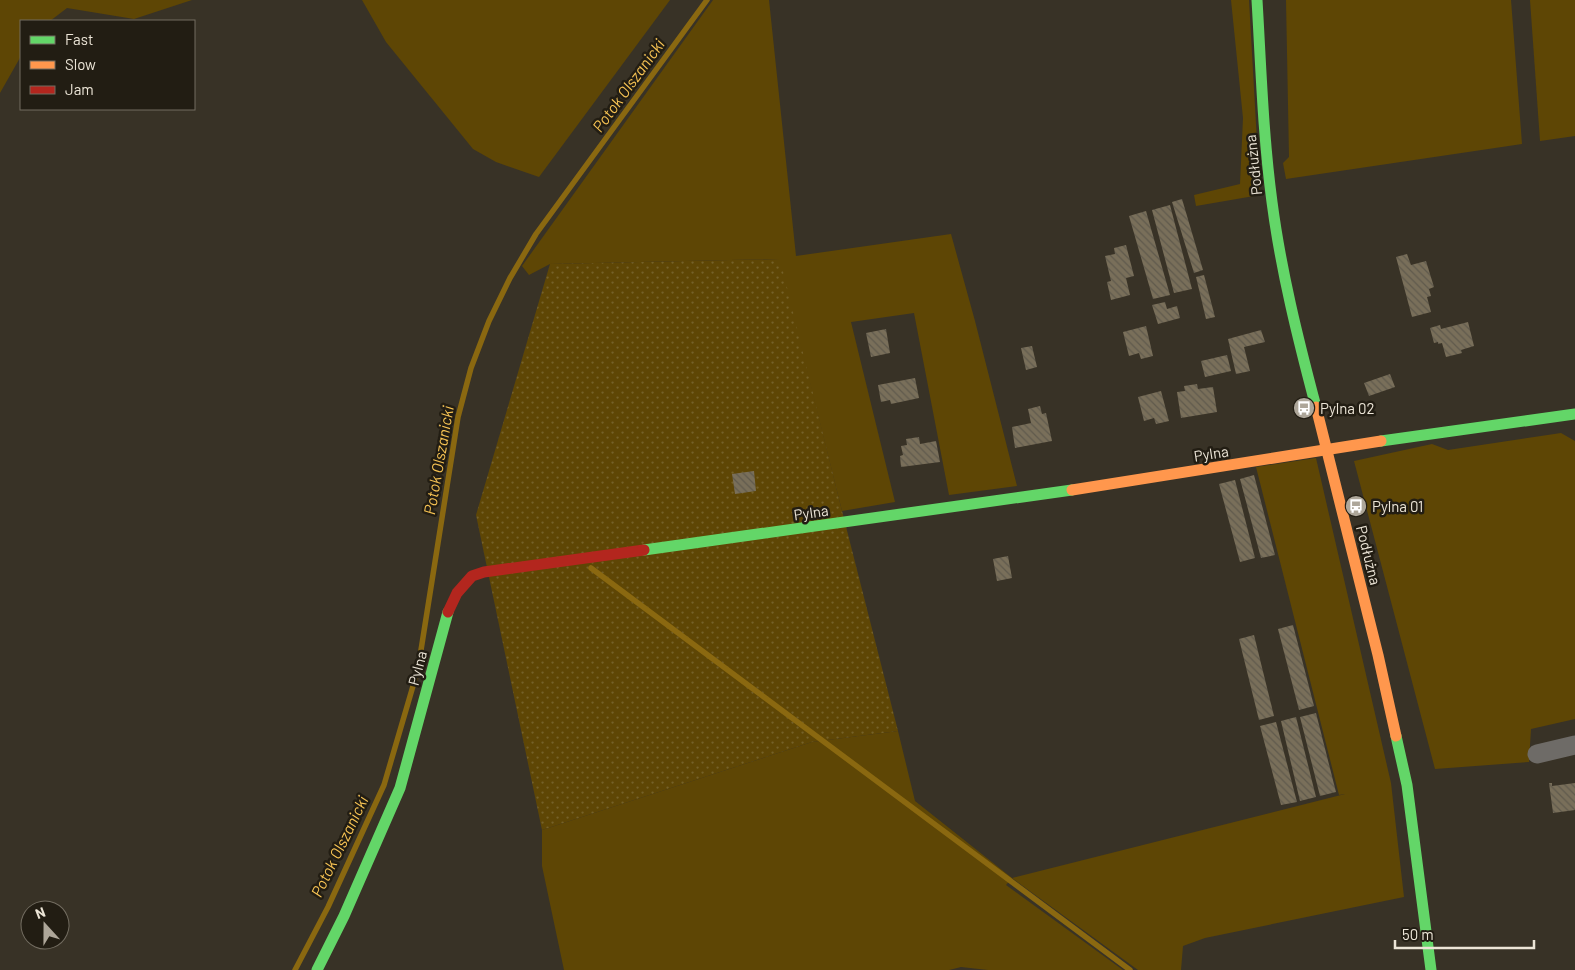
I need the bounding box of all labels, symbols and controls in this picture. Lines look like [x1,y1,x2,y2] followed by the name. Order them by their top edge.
[20,20,195,110] legend
[65,30,93,48] text: Fast
[588,35,668,135] water label: Potok Olszanicki
[65,55,96,73] text: Slow
[65,80,94,98] text: Jam
[1241,134,1265,196] street label: Podłużna
[1292,396,1316,420] bus stop icon: Pylna 02
[1320,399,1375,417] place label: Pylna 02
[419,404,457,516] water label: Potok Olszanicki
[1192,441,1230,465] street label: Pylna
[1344,494,1368,518] bus stop icon: Pylna 01
[1372,497,1423,515] place label: Pylna 01
[792,501,830,523] street label: Pylna
[1353,523,1385,587] street label: Podłużna
[404,649,430,687] street label: Pylna
[306,792,372,900] water label: Potok Olszanicki
[20,900,70,950] north arrow
[33,903,48,922] text: N
[1395,918,1534,950] scale bar
[1402,925,1434,943] text: 50 m

